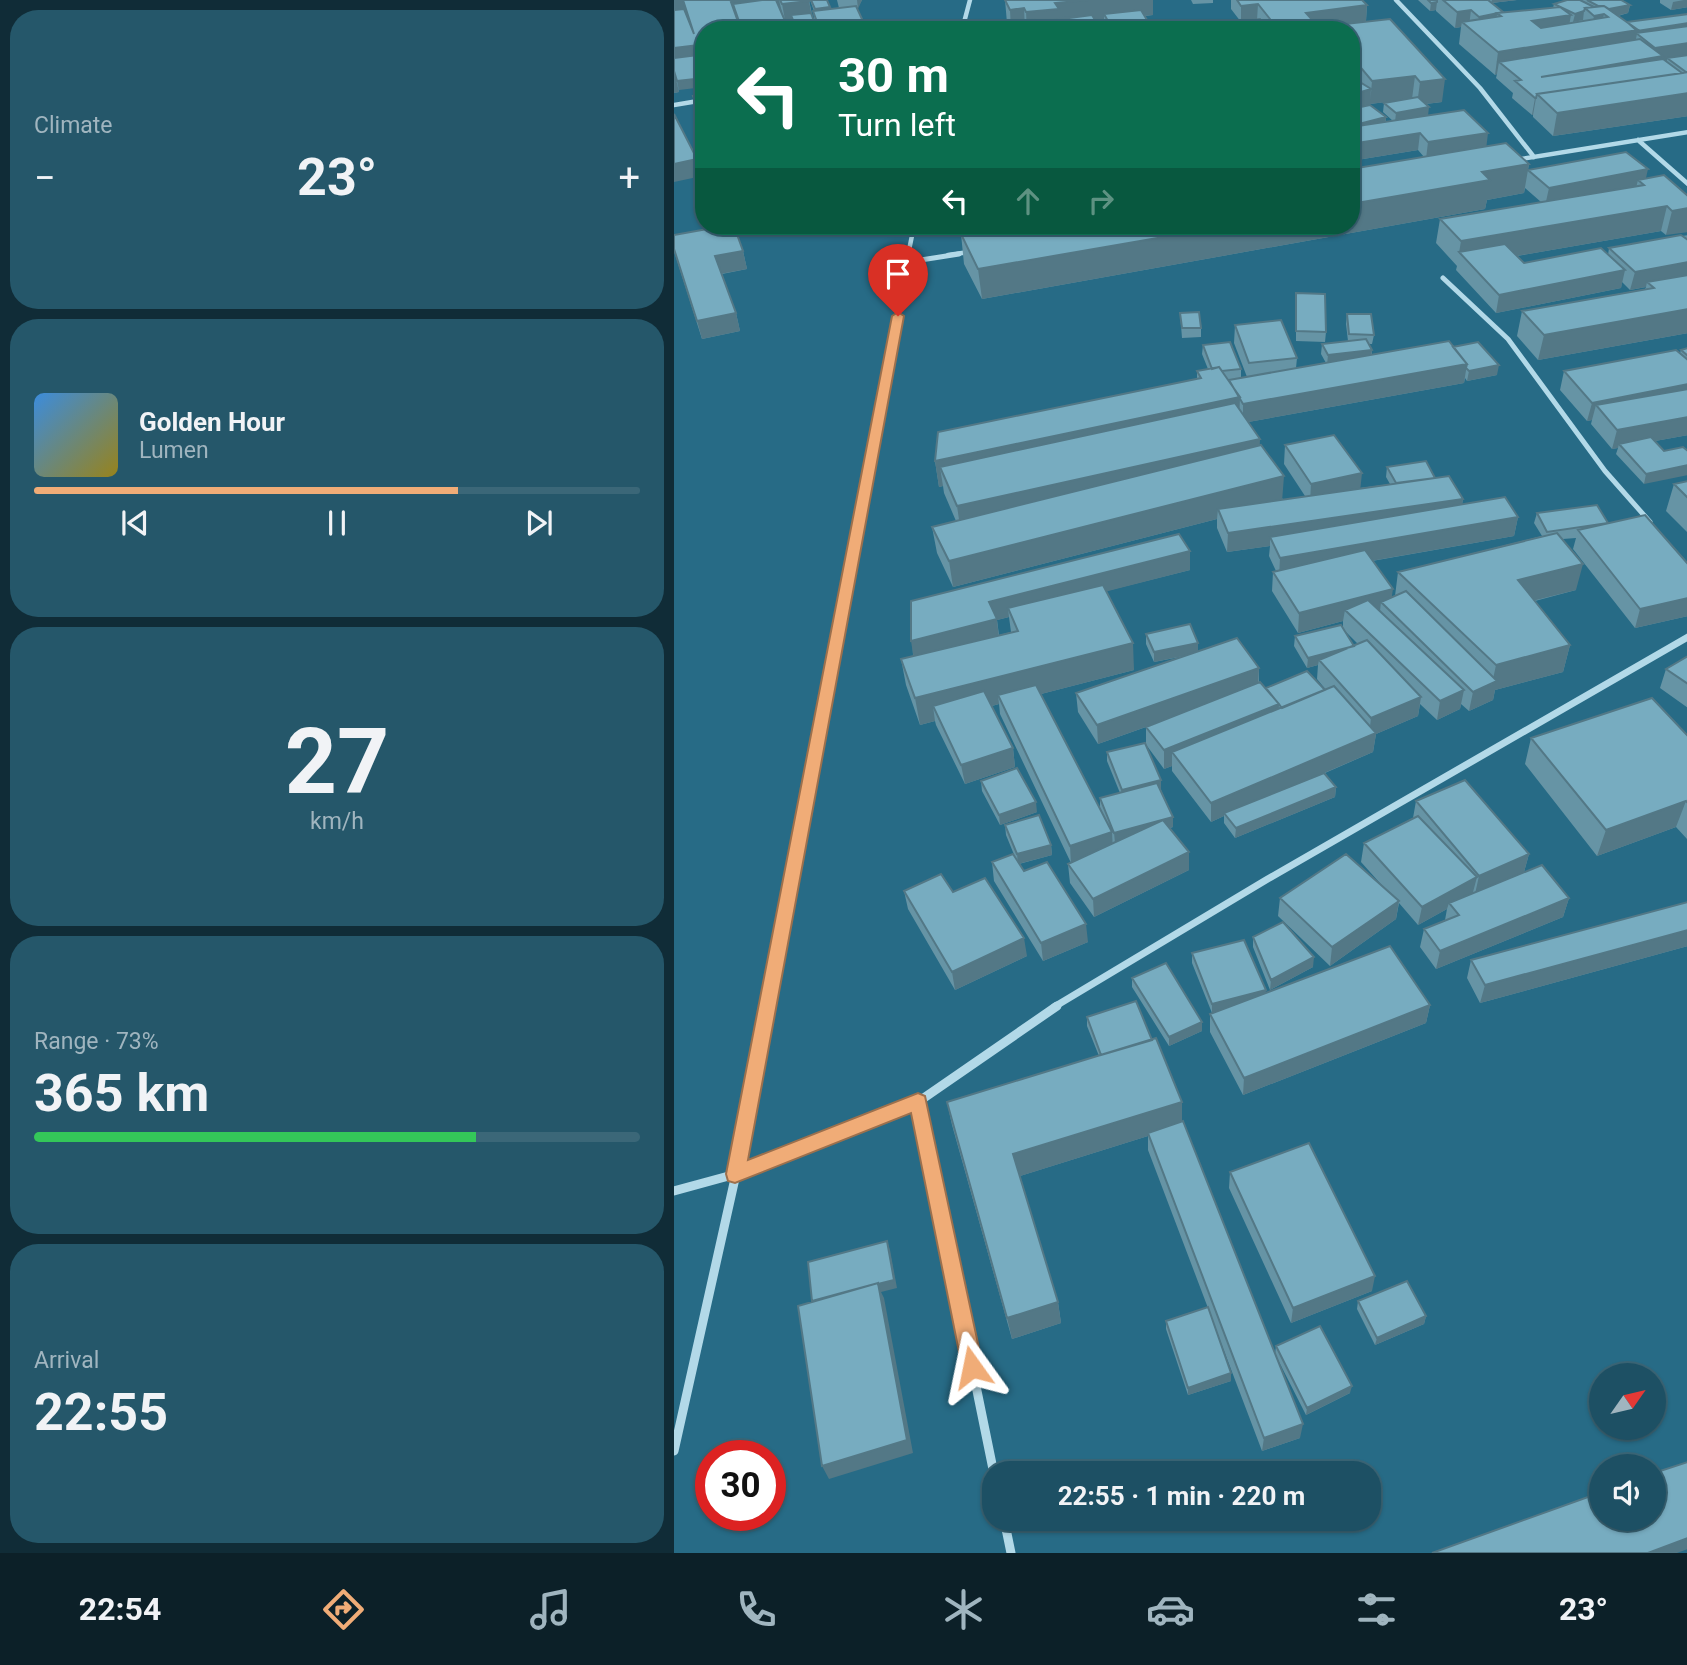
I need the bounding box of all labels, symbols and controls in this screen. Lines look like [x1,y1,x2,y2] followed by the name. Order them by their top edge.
[838,47,949,104] text: 30 m
[723,49,814,140] icon: left
[838,106,956,144] text: Turn left
[34,112,113,139] text: Climate
[297,147,377,208] text: 23°
[34,156,56,200] text: −
[618,156,640,200] text: +
[936,182,974,220] icon: left
[1009,182,1047,220] icon: ahead
[1082,182,1120,220] icon: right
[868,244,928,316] pin
[879,255,917,293] icon: arrive
[139,407,285,437] text: Golden Hour
[139,437,209,464] text: Lumen
[116,504,154,542] icon: previous
[318,504,356,542] icon: pause
[520,504,558,542] icon: next
[285,709,389,815] text: 27
[310,808,364,835] text: km/h
[34,1028,159,1055] text: Range · 73%
[34,1063,209,1124] text: 365 km
[935,1330,1009,1404] position arrow
[34,1347,99,1374] text: Arrival
[1589,1363,1666,1440] north arrow
[1589,1363,1666,1531] map controls
[34,1382,168,1443] text: 22:55
[695,1440,786,1531] speed limit sign: 30
[1589,1454,1666,1531] button: sound
[1058,1481,1305,1511] text: 22:55 · 1 min · 220 m
[319,1585,368,1634] icon: directions
[526,1585,575,1634] icon: music
[732,1585,781,1634] icon: phone
[939,1585,988,1634] icon: climate
[1146,1585,1195,1634] icon: car
[1352,1585,1401,1634] icon: filters
[79,1590,161,1628] text: 22:54
[1559,1590,1608,1628] text: 23°

